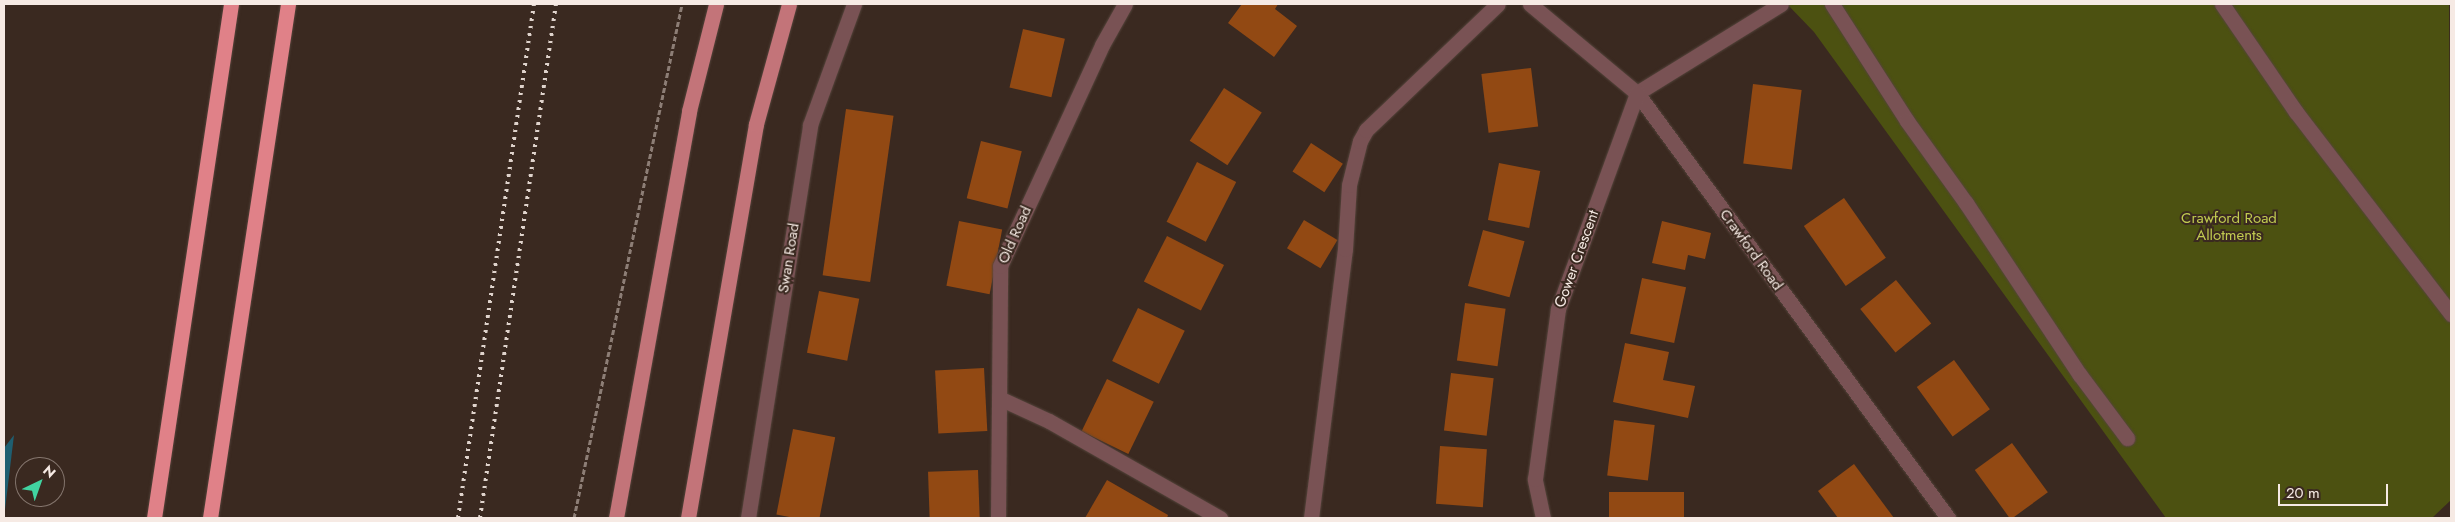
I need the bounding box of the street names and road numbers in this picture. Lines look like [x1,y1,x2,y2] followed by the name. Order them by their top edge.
[994,204,1036,266] street label: Old Road
[1716,206,1786,294] street label: Crawford Road
[1551,208,1603,310] street label: Gower Crescent
[775,222,803,294] street label: Swan Road

